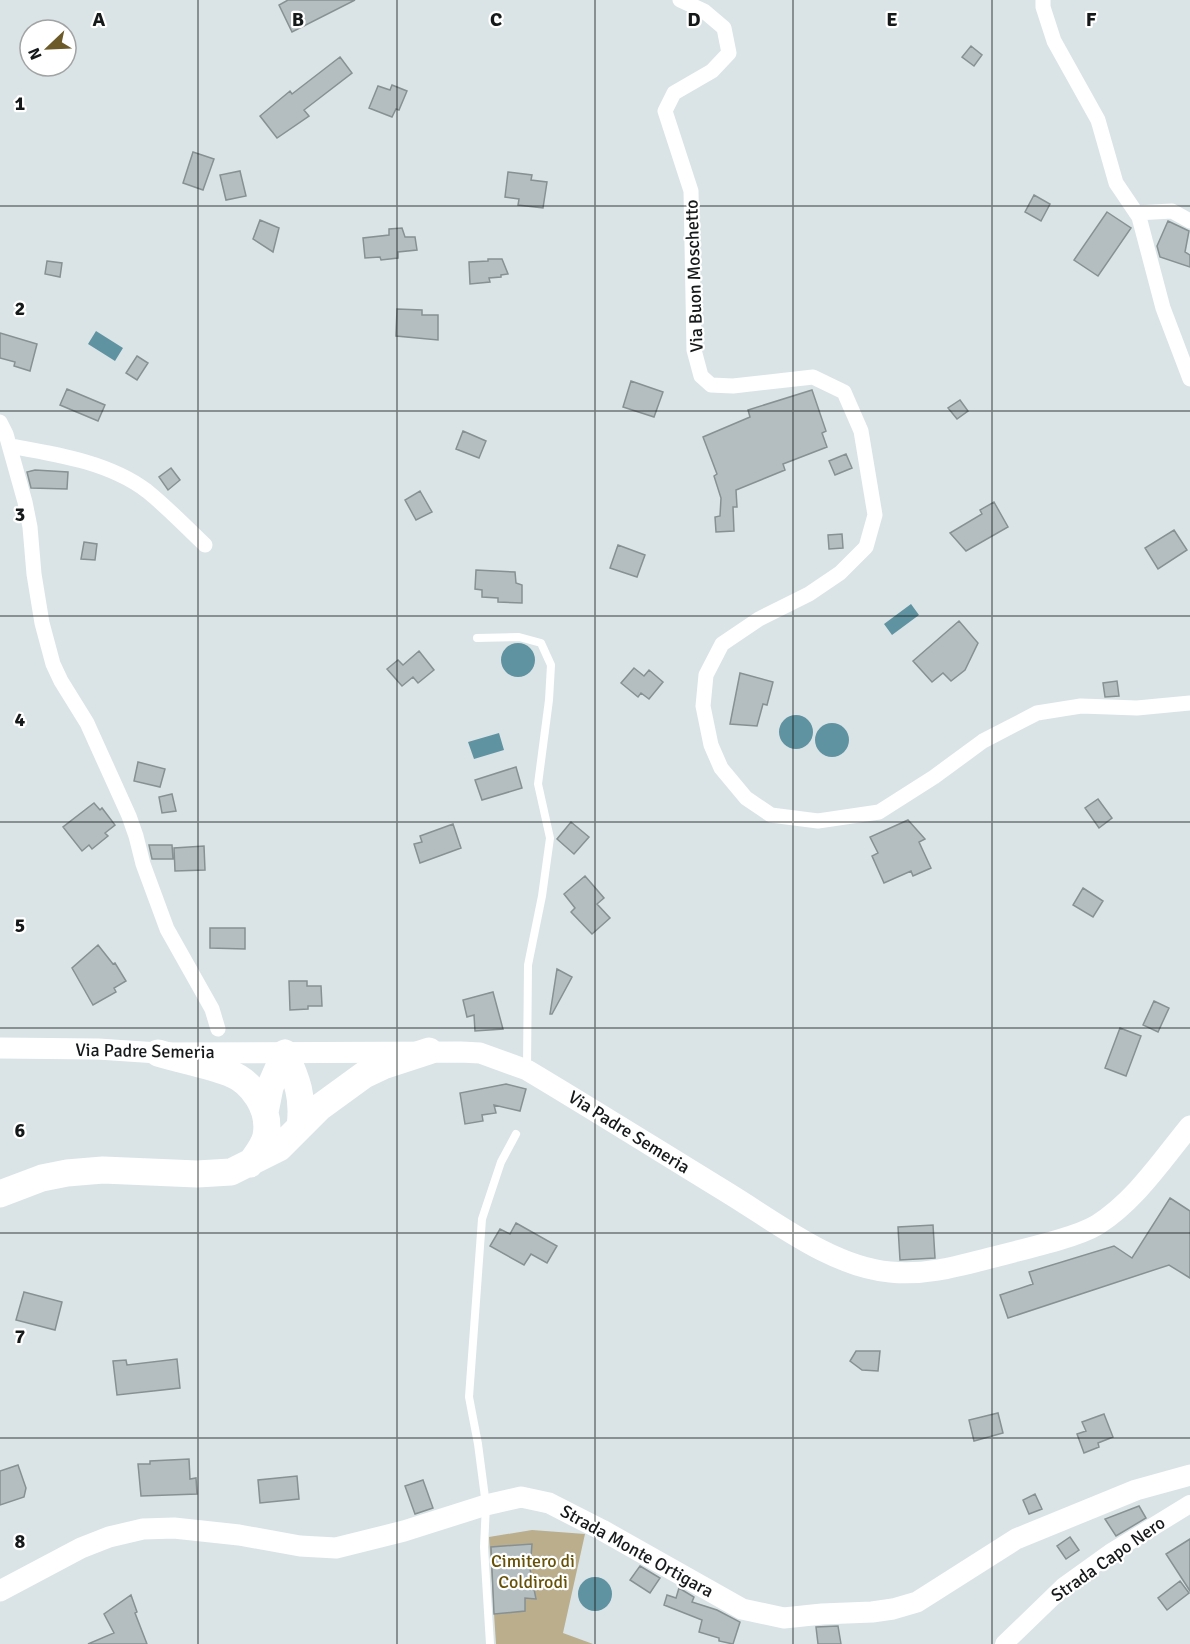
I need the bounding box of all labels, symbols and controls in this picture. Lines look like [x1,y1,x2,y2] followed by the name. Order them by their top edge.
[93,7,106,32] text: A
[292,7,304,32] text: B
[490,7,502,32] text: C
[687,7,701,32] text: D
[886,7,898,32] text: E
[1086,7,1097,32] text: F
[18,18,78,78] north arrow
[24,44,46,63] text: N
[15,91,26,116] text: 1
[680,199,708,353] street label: Via Buon Moschetto
[15,296,25,321] text: 2
[15,502,25,527] text: 3
[15,707,26,732] text: 4
[15,913,25,938] text: 5
[75,1039,215,1063] street label: Via Padre Semeria
[564,1086,694,1178] street label: Via Padre Semeria
[15,1118,26,1143] text: 6
[15,1324,26,1349] text: 7
[557,1500,717,1602] street label: Strada Monte Ortigara
[1047,1512,1169,1606] street label: Strada Capo Nero
[15,1529,26,1554] text: 8
[491,1550,575,1593] park label: Cimitero di Coldirodi

